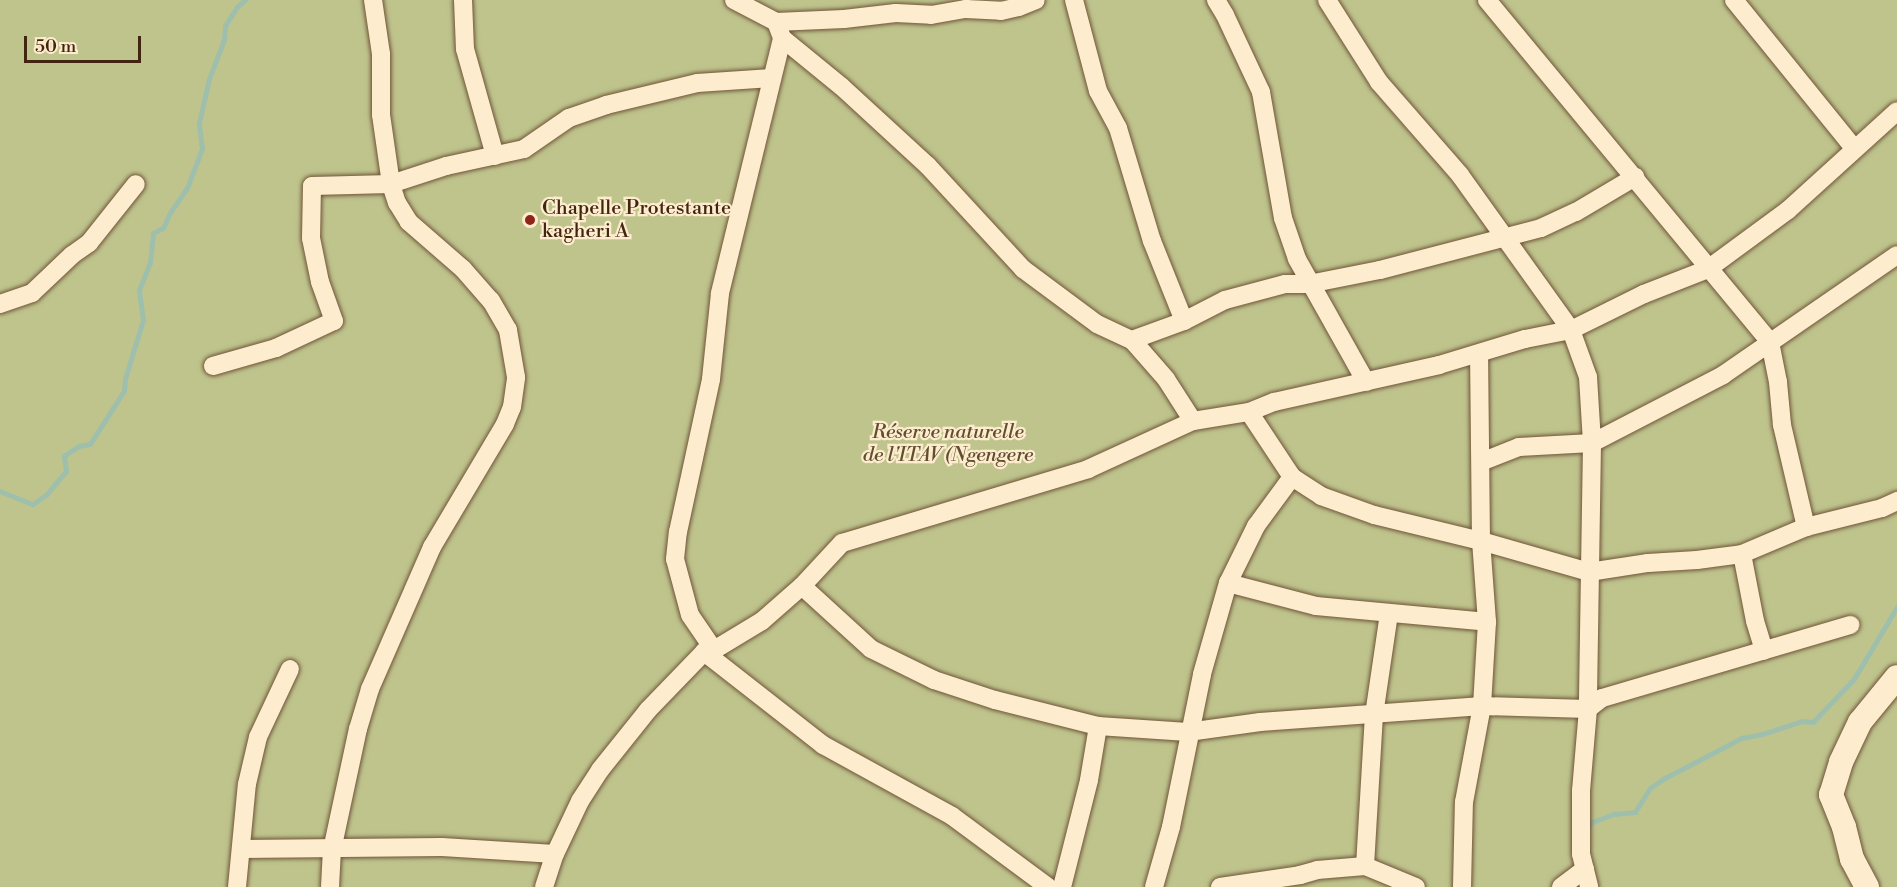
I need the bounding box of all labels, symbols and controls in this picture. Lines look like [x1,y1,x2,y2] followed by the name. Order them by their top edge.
[27,24,144,62] scale bar
[35,35,76,58] text: 50 m
[542,196,731,243] place label: Chapelle Protestante kagheri A
[523,213,537,227] marker: Chapelle Protestante kagheri A
[863,420,1033,467] park label: Réserve naturelle de l'ITAV (Ngengere

